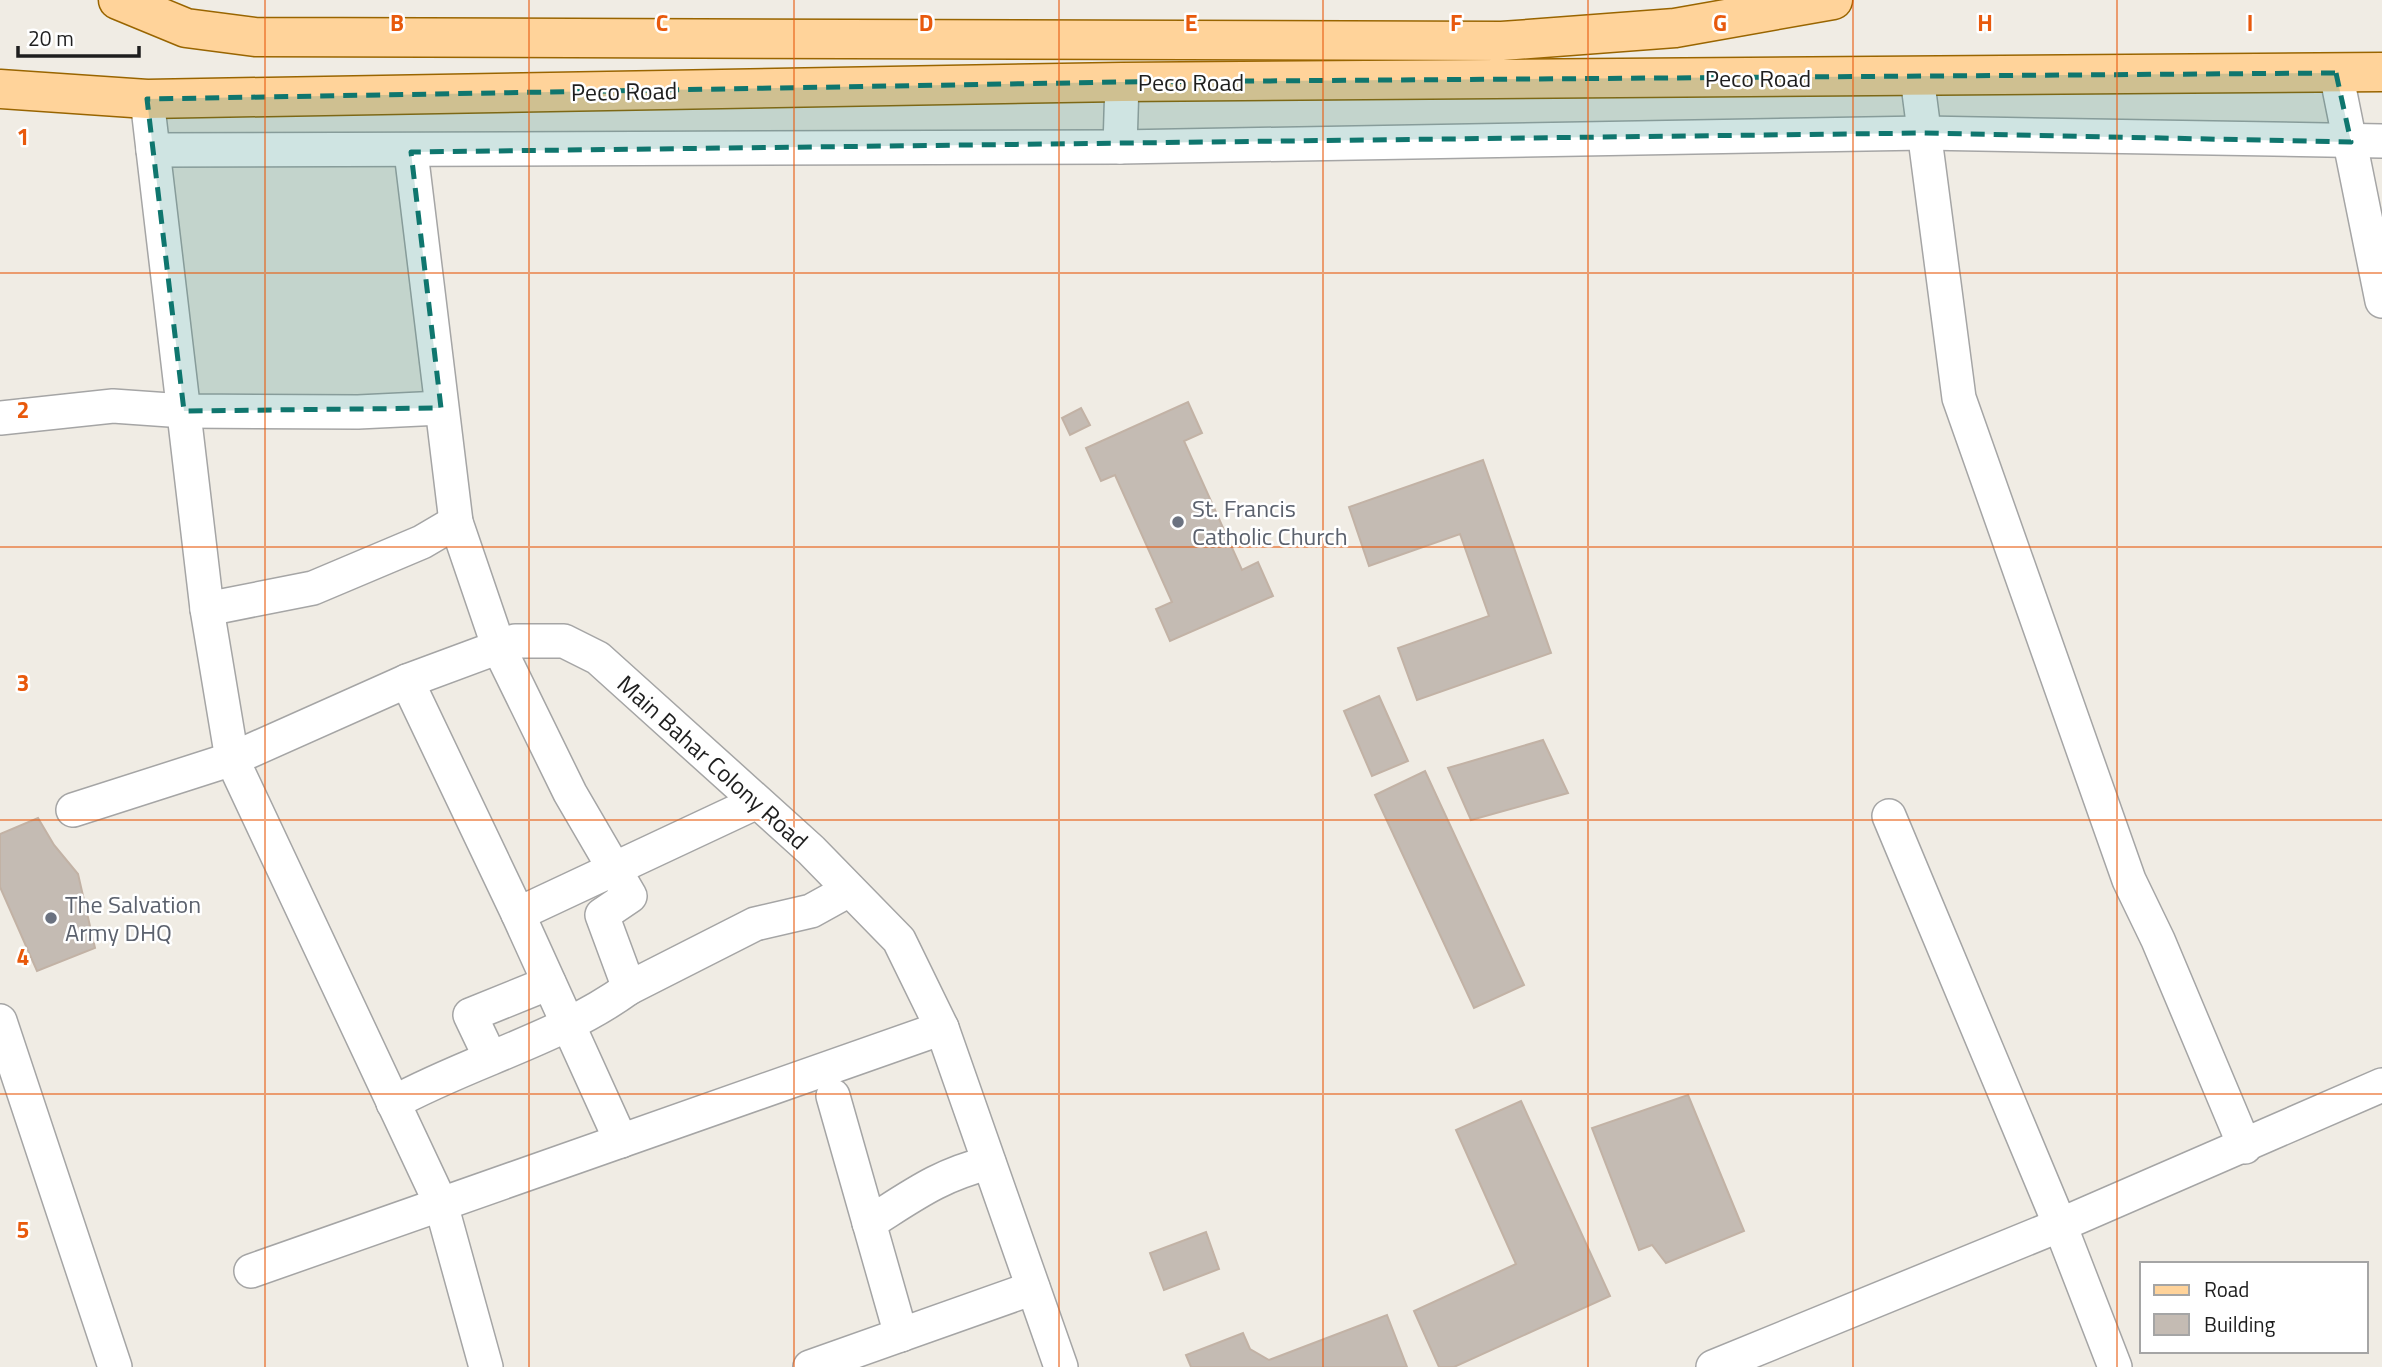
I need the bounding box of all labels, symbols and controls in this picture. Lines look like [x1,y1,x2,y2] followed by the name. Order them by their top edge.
[390,5,404,40] text: B
[656,5,668,40] text: C
[919,5,933,40] text: D
[1185,5,1197,40] text: E
[1450,5,1462,40] text: F
[1713,5,1727,40] text: G
[1977,5,1993,40] text: H
[2247,5,2253,40] text: I
[18,14,138,58] scale bar
[28,22,74,54] text: 20 m
[1705,60,1811,96] street label: Peco Road
[1138,64,1244,100] street label: Peco Road
[570,72,678,110] street label: Peco Road
[17,119,29,154] text: 1
[17,392,29,427] text: 2
[1192,490,1348,554] place label: St. Francis Catholic Church
[1170,514,1186,530] marker: St. Francis Catholic Church
[17,665,29,700] text: 3
[609,666,817,858] street label: Main Bahar Colony Road
[65,886,201,950] place label: The Salvation Army DHQ
[43,910,59,926] marker: The Salvation Army DHQ
[17,939,29,974] text: 4
[17,1212,29,1247] text: 5
[2140,1262,2368,1353] legend
[2204,1273,2249,1305] text: Road
[2204,1308,2276,1340] text: Building

